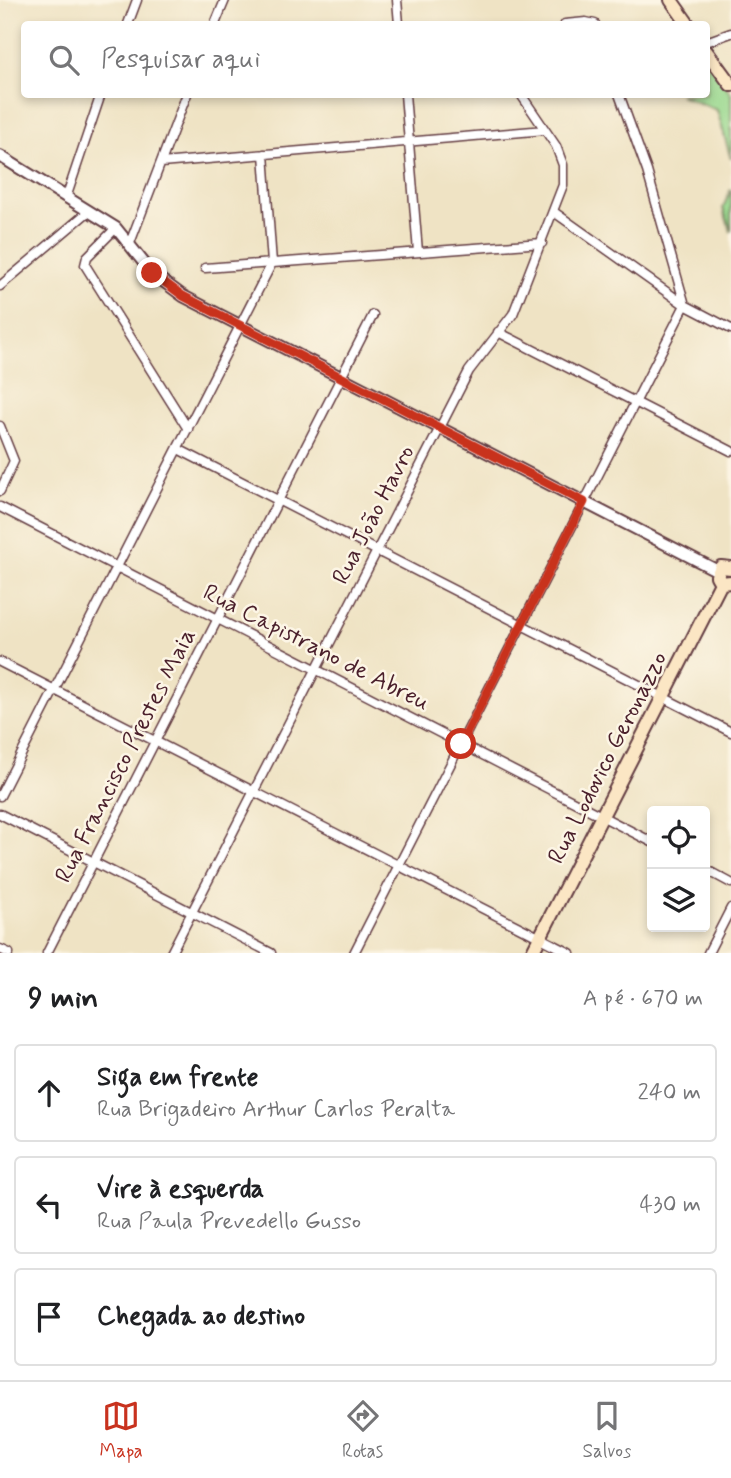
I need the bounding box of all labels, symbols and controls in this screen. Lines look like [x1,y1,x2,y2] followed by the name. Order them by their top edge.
[21,21,710,98] search box
[45,41,83,79] icon: search
[101,43,260,77] text: Pesquisar aqui
[136,257,167,288] route end
[326,440,422,590] street label: Rua João Havro
[197,577,435,719] street label: Rua Capistrano de Abreu
[48,624,204,888] street label: Rua Francisco Prestes Maia
[541,647,675,869] street label: Rua Lodovico Geronazzo
[445,728,476,759] route start
[647,806,710,932] map controls
[647,806,710,869] button: locate
[647,869,710,932] button: layers
[28,979,98,1018] text: 9 min
[583,984,703,1014] text: A pé · 670 m
[97,1061,258,1095] text: Siga em frente
[30,1074,68,1112] icon: ahead
[637,1078,701,1108] text: 240 m
[97,1095,455,1125] text: Rua Brigadeiro Arthur Carlos Peralta
[97,1173,264,1207] text: Vire à esquerda
[30,1186,68,1224] icon: left
[640,1190,701,1220] text: 430 m
[97,1207,361,1237] text: Rua Paula Prevedello Gusso
[30,1298,68,1336] icon: arrive
[97,1300,305,1334] text: Chegada ao destino
[100,1397,143,1464] tab: Mapa
[342,1397,383,1464] tab: Rotas
[582,1397,631,1464] tab: Salvos

